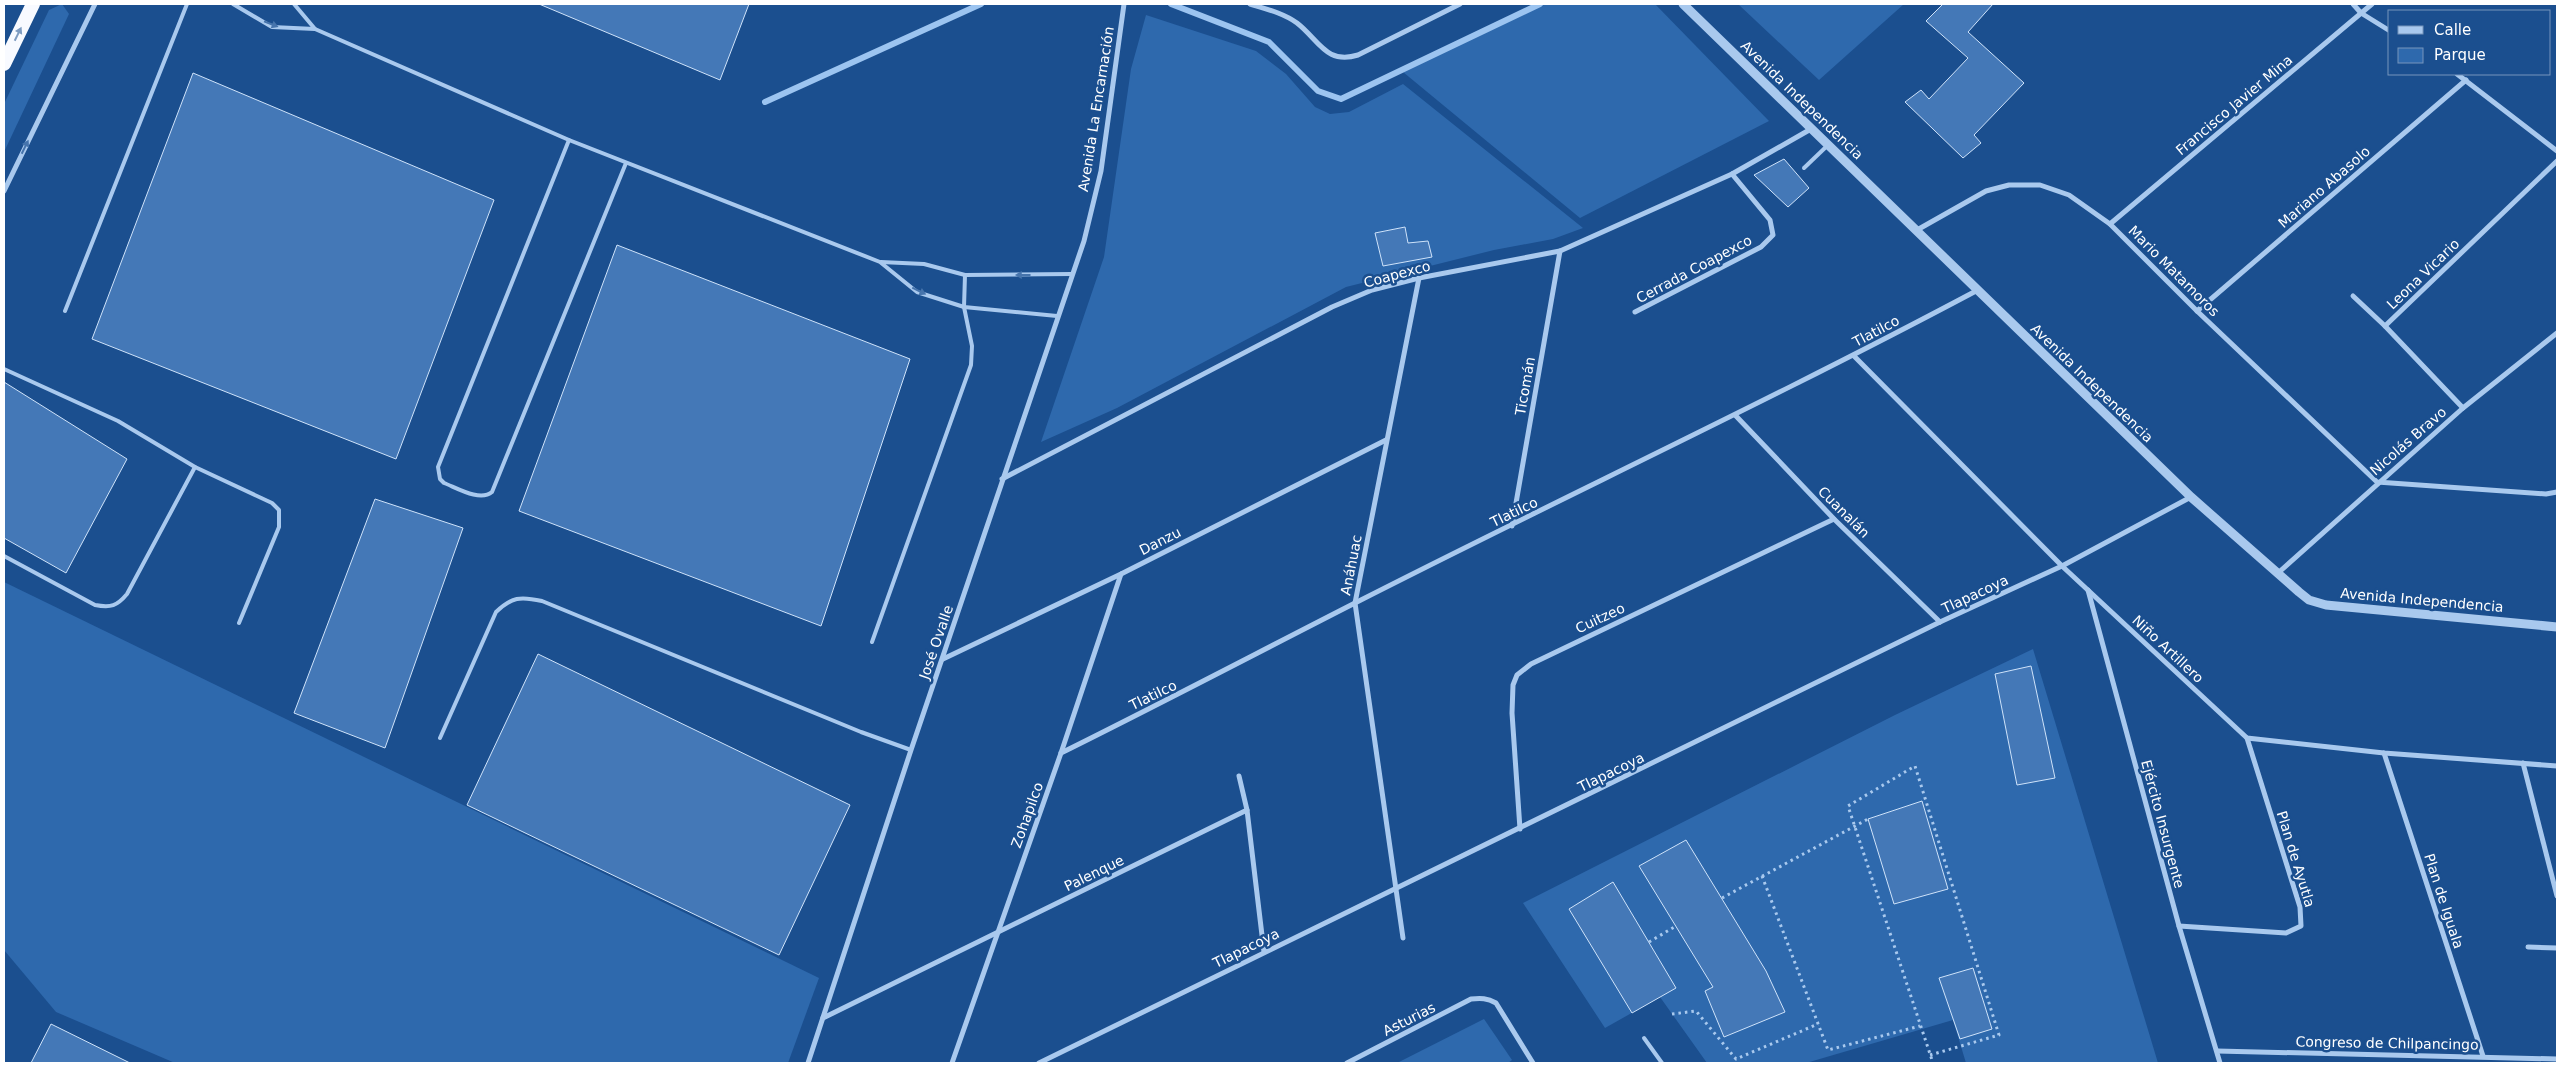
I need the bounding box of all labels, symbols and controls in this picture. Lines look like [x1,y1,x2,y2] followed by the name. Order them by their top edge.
[2388,10,2551,75] legend
[264,20,279,28] one-way arrow
[2434,21,2471,39] text: Calle
[1075,25,1117,193] street label: Avenida La Encarnación
[14,27,22,41] one-way arrow
[1738,37,1866,163] street label: Avenida Independencia
[2434,46,2486,64] text: Parque
[2173,52,2295,158] street label: Francisco Javier Mina
[21,140,29,154] one-way arrow
[2275,143,2373,231] street label: Mariano Abasolo
[2125,222,2223,320] street label: Mario Matamoros
[1633,232,1755,306] street label: Cerrada Coapexco
[2384,235,2462,313] street label: Leona Vicario
[1362,257,1432,291] street label: Coapexco
[1015,271,1031,279] one-way arrow
[912,288,926,296] one-way arrow
[1849,312,1902,350] street label: Tlatilco
[2028,320,2156,446] street label: Avenida Independencia
[1512,355,1538,418] street label: Ticomán
[2367,404,2449,478] street label: Nicolás Bravo
[1815,483,1873,541] street label: Cuanalán
[1487,494,1540,531] street label: Tlatilco
[1137,524,1183,558] street label: Danzu
[1337,534,1365,596] street label: Anáhuac
[1938,572,2011,617] street label: Tlapacoya
[2340,585,2504,615] street label: Avenida Independencia
[1573,600,1627,636] street label: Cuitzeo
[916,603,956,682] street label: José Ovalle
[2129,612,2207,686] street label: Niño Artillero
[1126,677,1179,714] street label: Tlatilco
[1574,749,1647,795] street label: Tlapacoya
[2138,758,2188,890] street label: Ejército Insurgente
[1008,780,1046,850] street label: Zohapilco
[2274,809,2318,909] street label: Plan de Ayutla
[2421,851,2467,951] street label: Plan de Iguala
[1062,852,1126,894] street label: Palenque
[1209,925,1282,971] street label: Tlapacoya
[1380,999,1438,1039] street label: Asturias
[2295,1033,2479,1053] street label: Congreso de Chilpancingo

